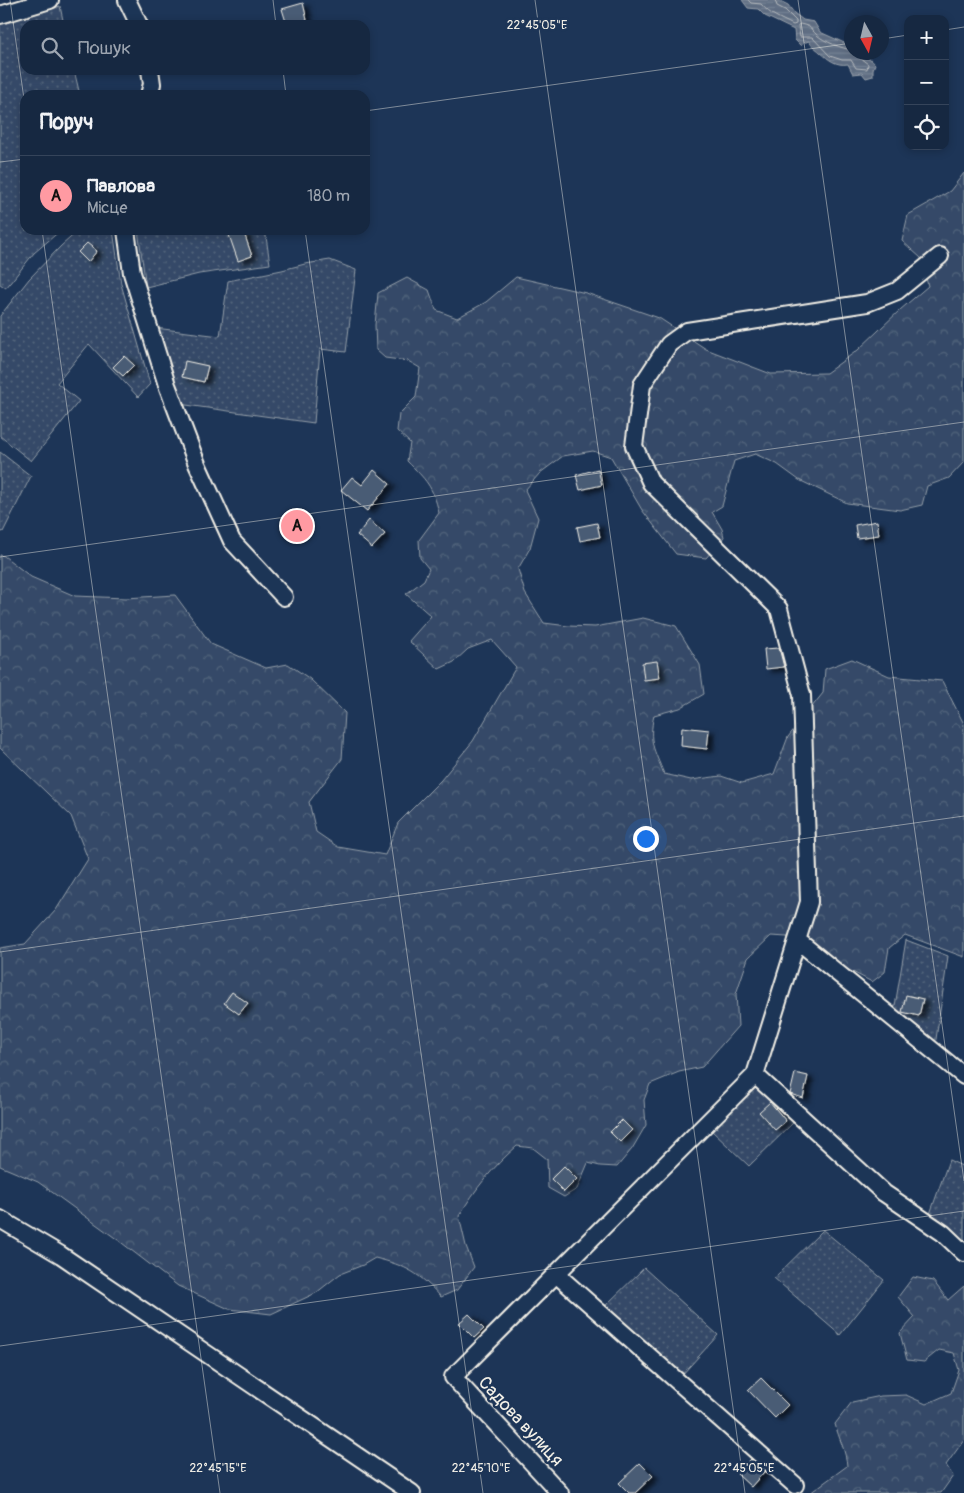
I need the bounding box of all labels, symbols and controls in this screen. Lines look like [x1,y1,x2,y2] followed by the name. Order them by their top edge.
[844,15,889,60] north arrow
[904,15,949,150] map controls
[904,15,949,60] button: +
[507,18,567,33] text: 22°45'05"E
[20,20,370,75] search box
[38,34,66,62] icon: search
[78,36,131,60] text: Пошук
[904,60,949,105] button: −
[904,105,949,150] button: locate
[40,109,93,136] text: Поруч
[87,174,155,198] text: Павлова
[51,186,61,206] text: A
[307,186,350,206] text: 180 m
[87,198,127,218] text: Місце
[281,507,313,545] pin: A
[633,826,659,852] your location
[473,1372,568,1471] street label: Садова вулиця
[190,1461,246,1476] text: 22°45'15"E
[452,1461,510,1476] text: 22°45'10"E
[714,1461,774,1476] text: 22°45'05"E

